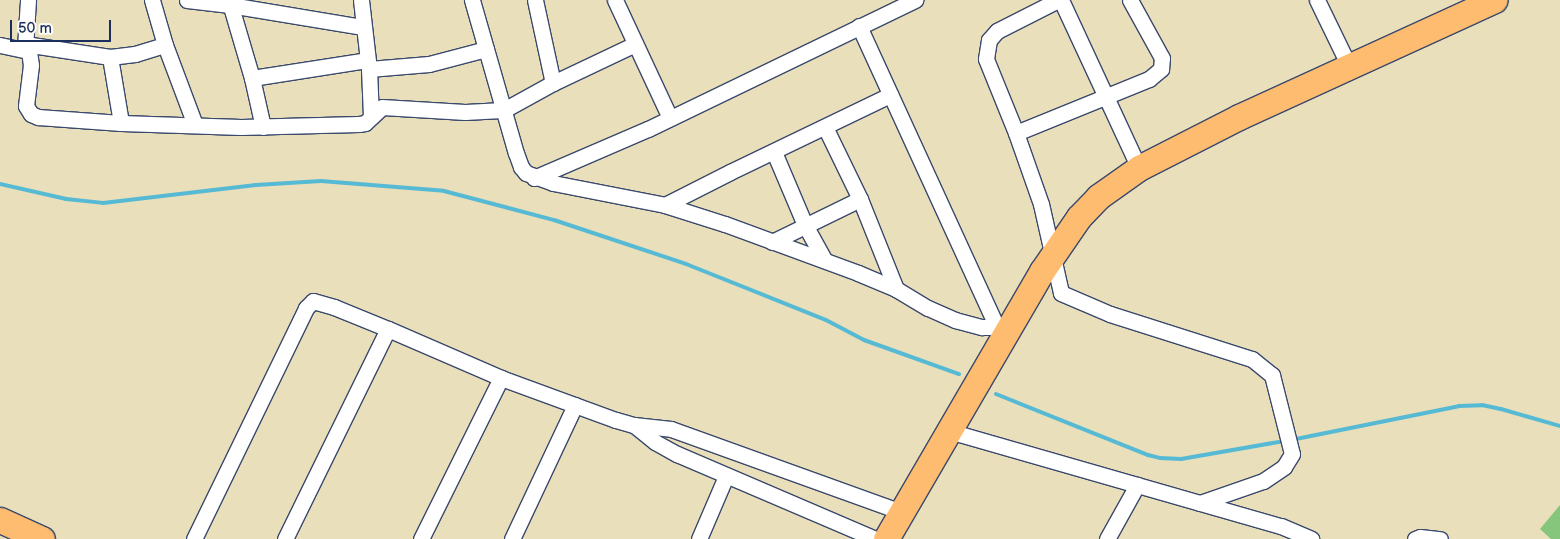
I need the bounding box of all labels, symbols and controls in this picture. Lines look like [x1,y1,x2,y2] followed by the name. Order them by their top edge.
[12,10,114,42] scale bar
[18,19,52,38] text: 50 m

